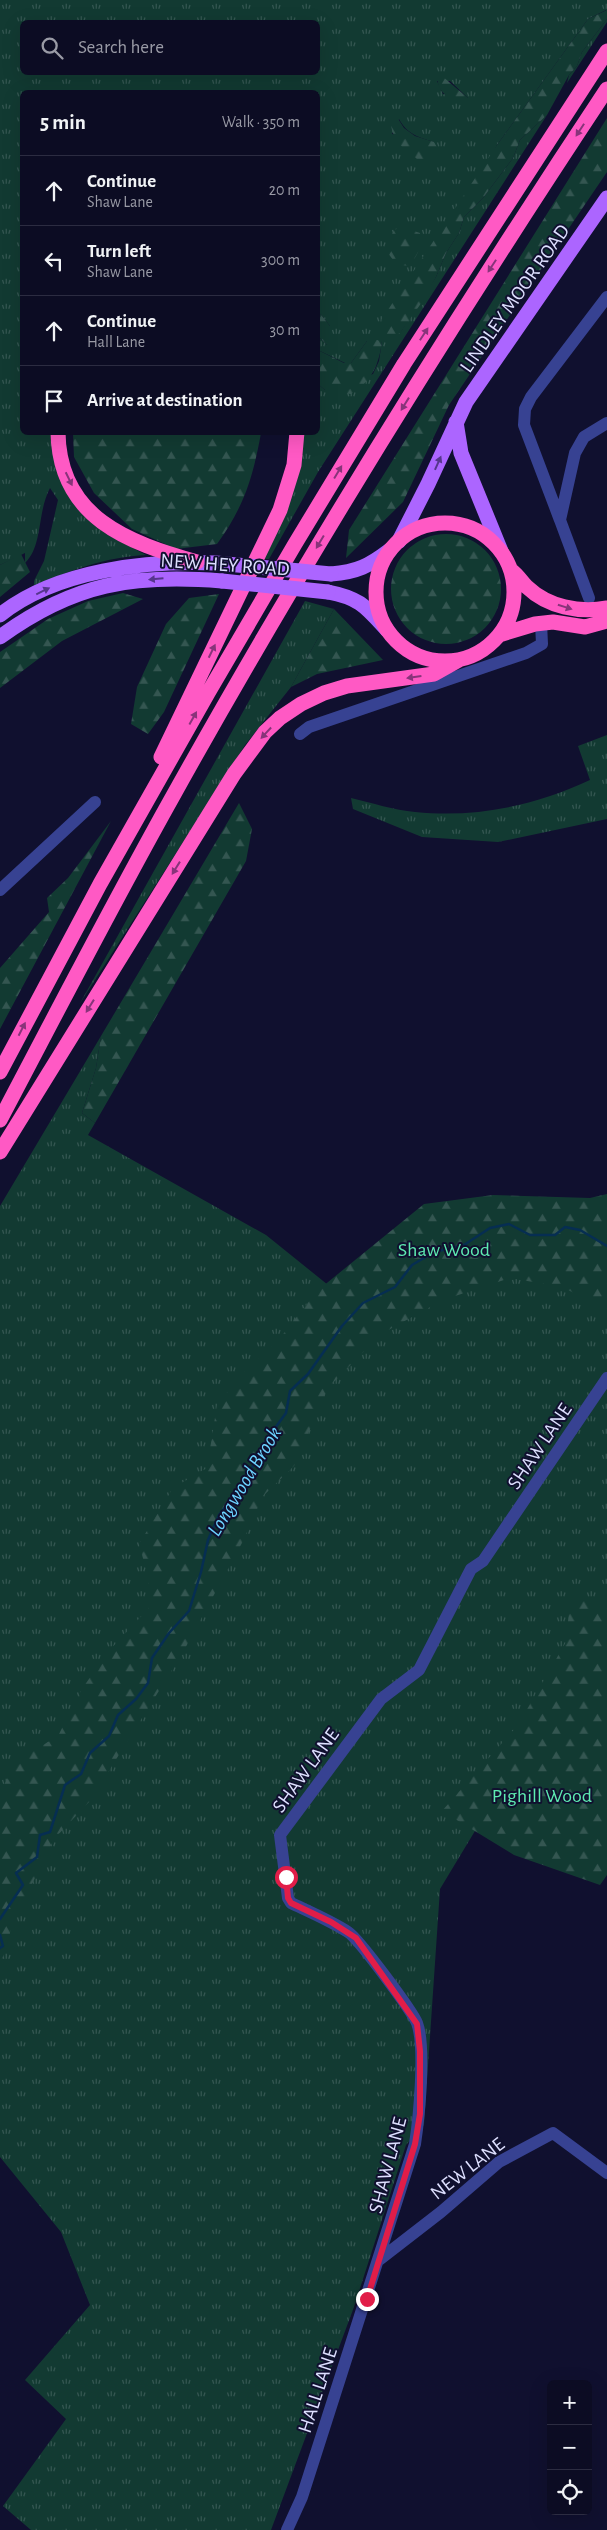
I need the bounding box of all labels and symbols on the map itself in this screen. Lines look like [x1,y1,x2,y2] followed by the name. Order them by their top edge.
[575,123,585,136] one-way arrow
[456,221,573,376] street label: LINDLEY MOOR ROAD
[487,260,497,273] one-way arrow
[419,327,428,341] one-way arrow
[401,397,410,410] one-way arrow
[434,456,442,470] one-way arrow
[334,466,343,479] one-way arrow
[65,472,74,487] one-way arrow
[316,536,325,549] one-way arrow
[160,551,290,579] street label: NEW HEY ROAD
[147,575,163,583] one-way arrow
[36,587,50,595] one-way arrow
[557,603,572,611] one-way arrow
[208,644,216,658] one-way arrow
[405,673,421,681] one-way arrow
[189,711,198,724] one-way arrow
[260,726,272,738] one-way arrow
[171,861,180,874] one-way arrow
[86,999,95,1012] one-way arrow
[18,1022,26,1036] one-way arrow
[398,1240,490,1260] park label: Shaw Wood
[504,1400,576,1493] street label: SHAW LANE
[204,1423,285,1540] water label: Longwood Brook
[269,1725,343,1816] street label: SHAW LANE
[492,1786,592,1806] park label: Pighill Wood
[275,1866,298,1889] route start
[366,2115,410,2215] street label: SHAW LANE
[427,2134,509,2204] street label: NEW LANE
[356,2288,379,2311] route end
[295,2345,341,2435] street label: HALL LANE

